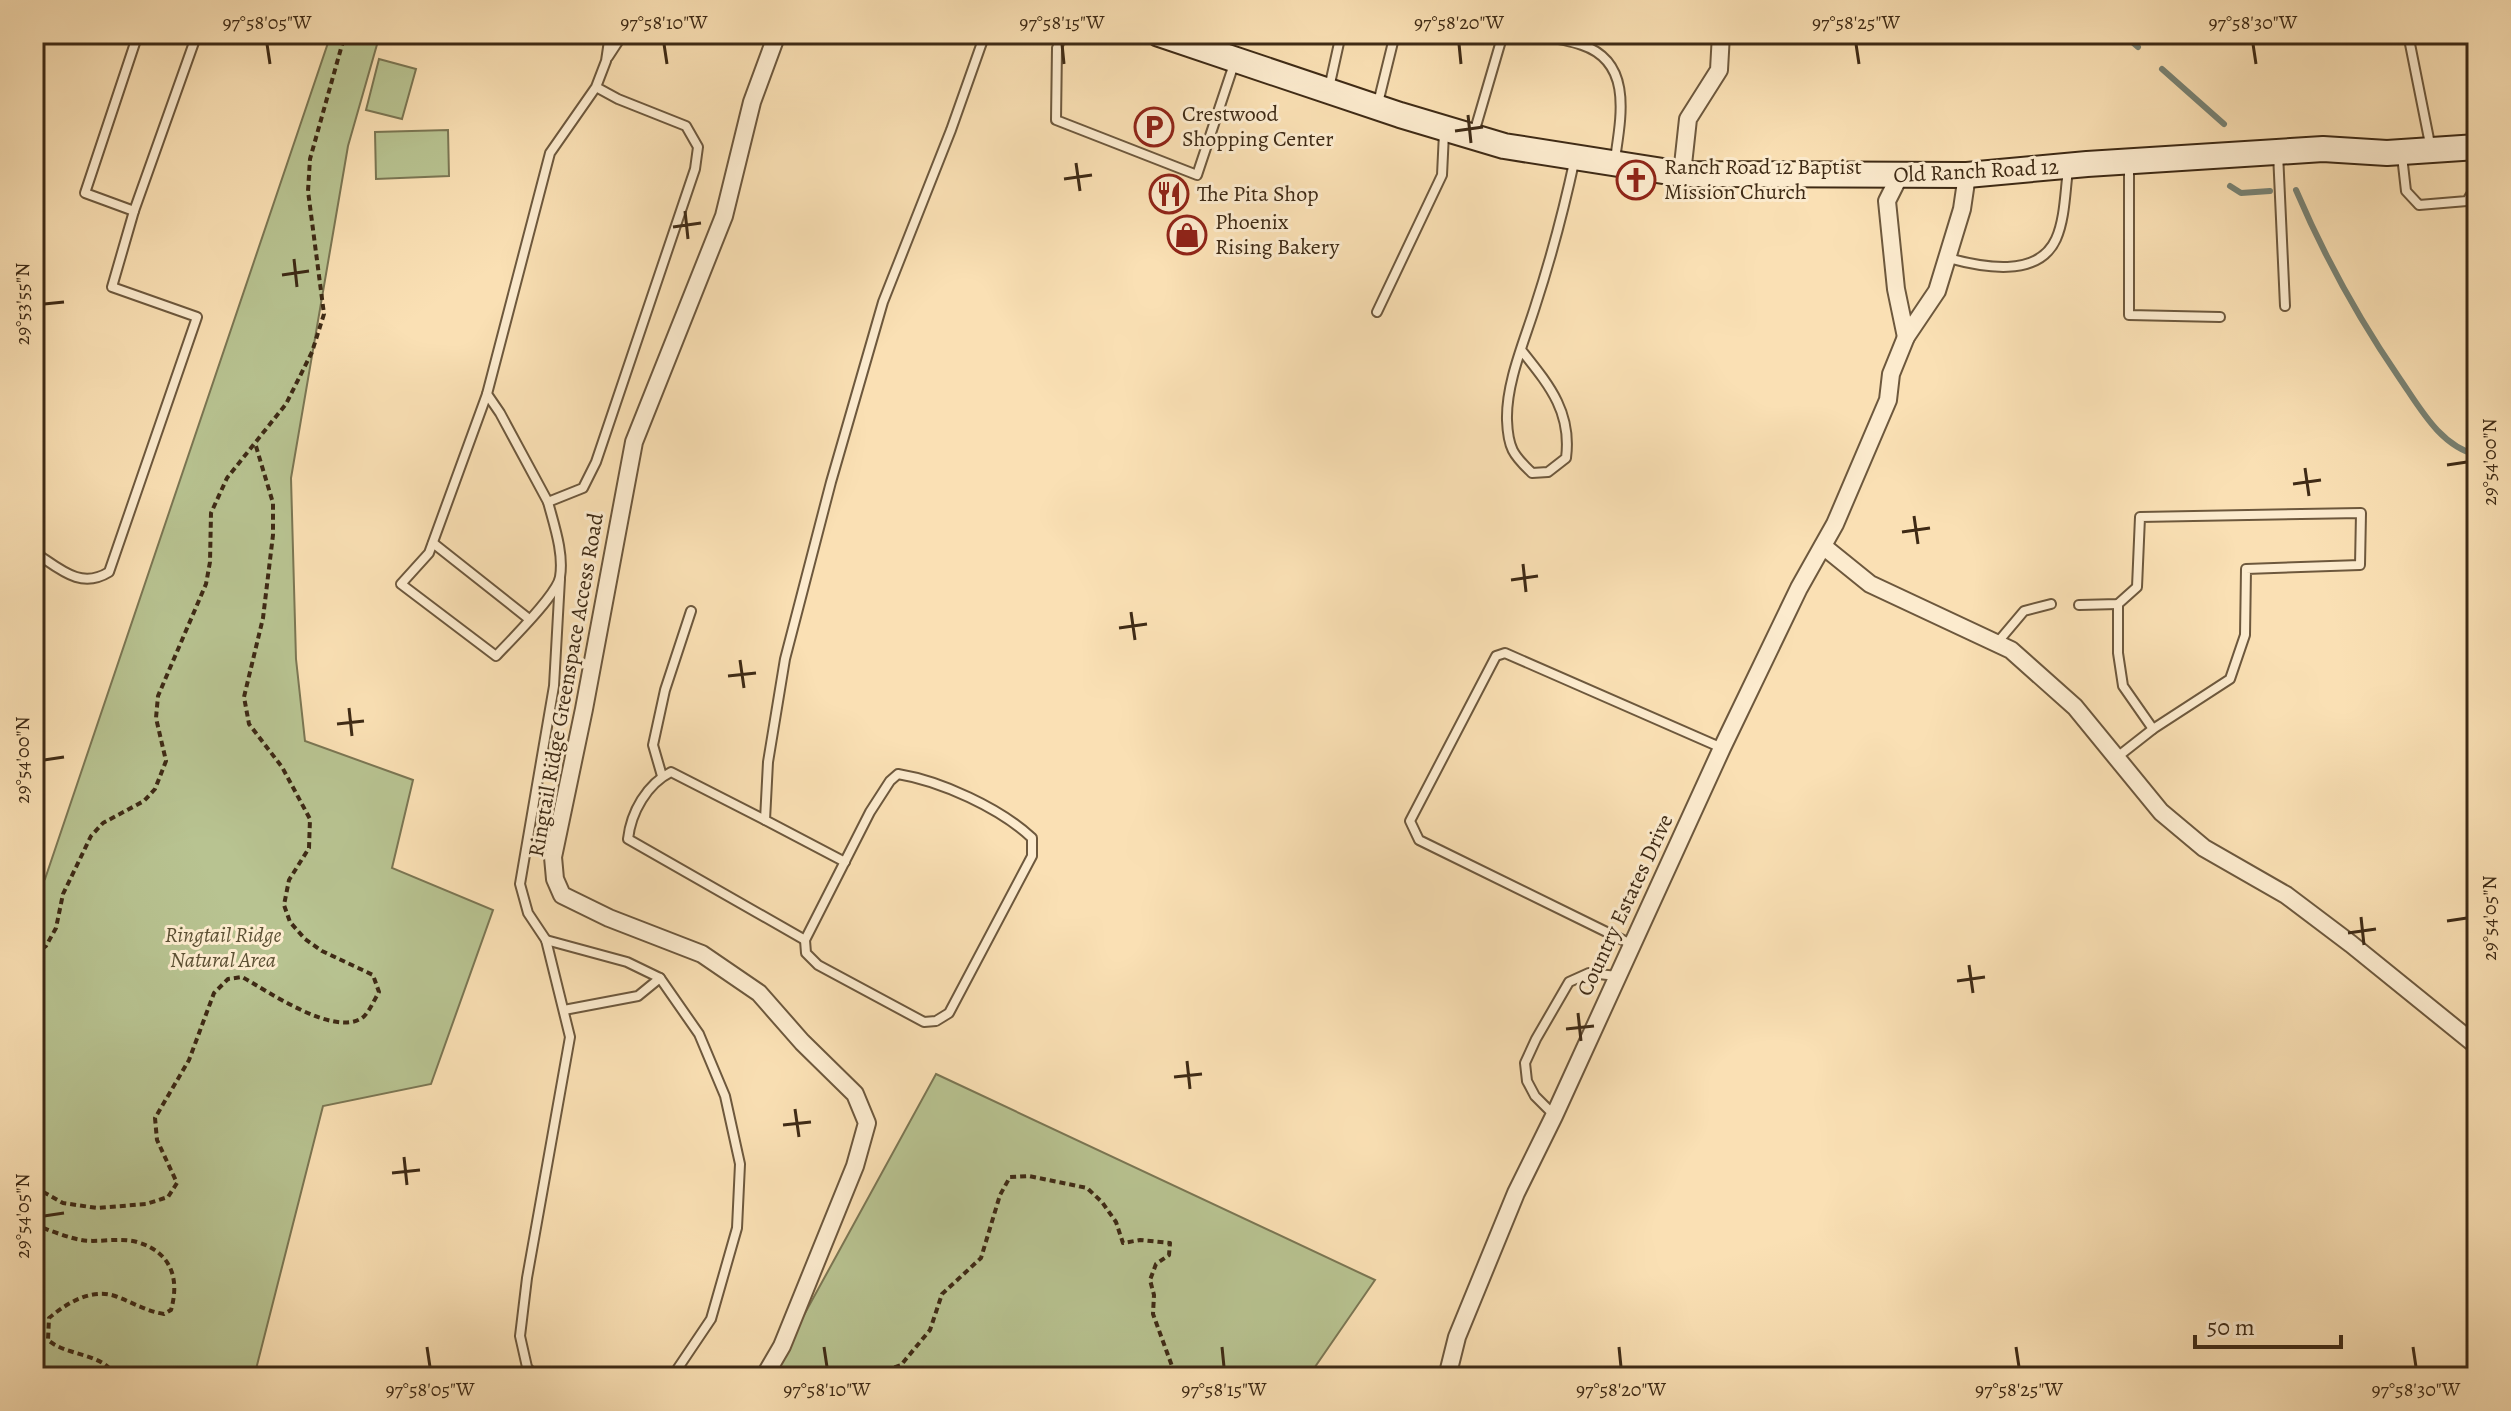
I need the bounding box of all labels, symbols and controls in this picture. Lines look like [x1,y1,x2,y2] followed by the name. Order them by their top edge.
[222,9,312,36] text: 97°58'05"W
[620,9,708,36] text: 97°58'10"W
[1019,9,1105,36] text: 97°58'15"W
[1414,9,1504,36] text: 97°58'20"W
[1812,9,1900,36] text: 97°58'25"W
[2209,9,2298,36] text: 97°58'30"W
[1182,99,1334,154] place label: Crestwood Shopping Center
[1133,106,1175,148] parking icon: Crestwood Shopping Center
[1664,152,1862,207] place label: Ranch Road 12 Baptist Mission Church
[1893,152,2059,190] street label: Old Ranch Road 12
[1615,159,1657,201] church icon: Ranch Road 12 Baptist Mission Church
[1148,173,1190,215] restaurant icon: The Pita Shop
[1197,179,1319,209] place label: The Pita Shop
[1215,207,1339,262] place label: Phoenix Rising Bakery
[1166,214,1208,256] shop icon: Phoenix Rising Bakery
[9,263,36,345] text: 29°53'55"N
[2476,418,2503,506] text: 29°54'00"N
[521,510,611,859] street label: Ringtail Ridge Greenspace Access Road
[9,716,36,804] text: 29°54'00"N
[1570,809,1680,1001] street label: Country Estates Drive
[2476,875,2503,961] text: 29°54'05"N
[165,920,281,975] park label: Ringtail Ridge Natural Area
[9,1173,36,1259] text: 29°54'05"N
[2195,1299,2341,1349] scale bar
[2207,1311,2255,1343] text: 50 m
[385,1376,475,1403] text: 97°58'05"W
[783,1376,871,1403] text: 97°58'10"W
[1181,1376,1267,1403] text: 97°58'15"W
[1576,1376,1666,1403] text: 97°58'20"W
[1975,1376,2063,1403] text: 97°58'25"W
[2372,1376,2461,1403] text: 97°58'30"W

